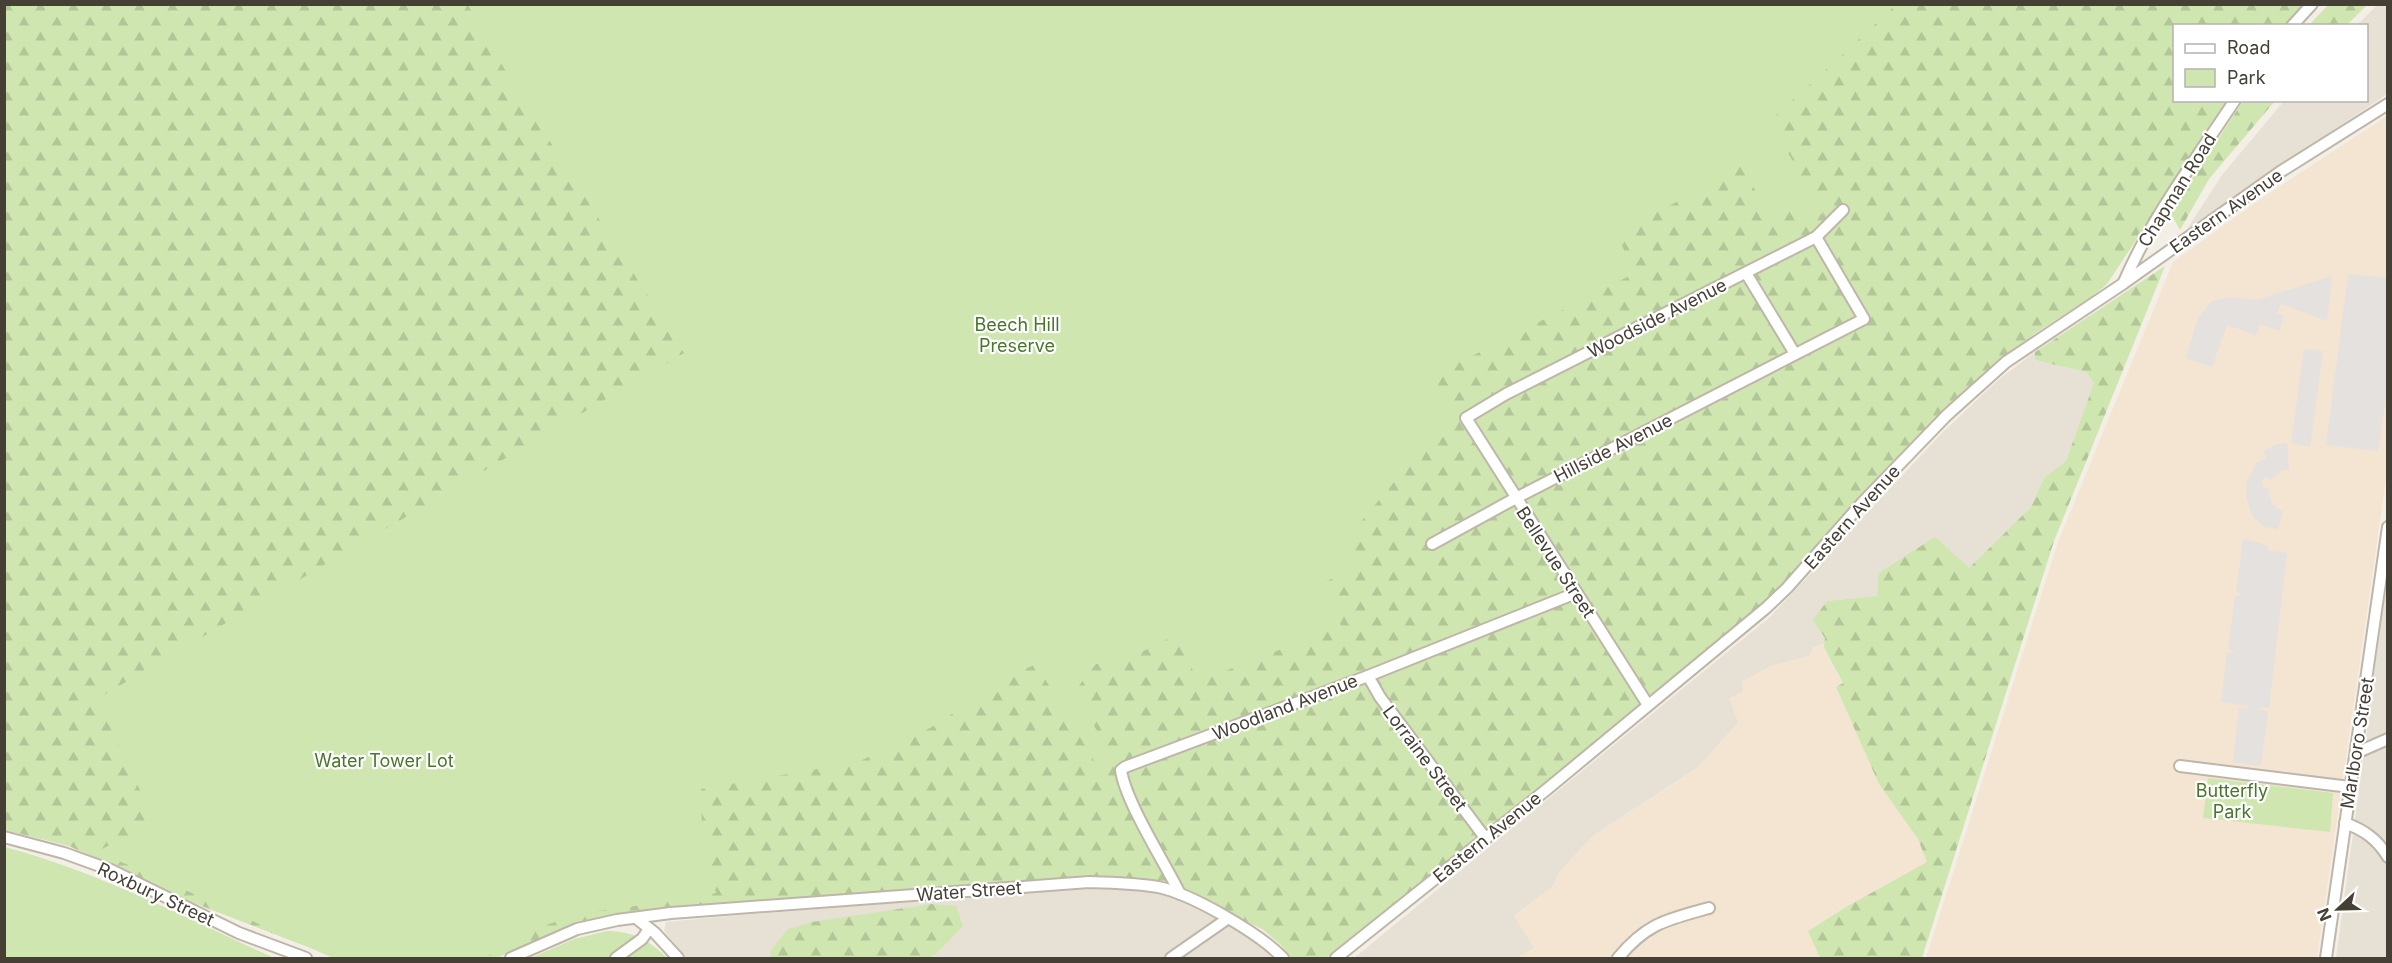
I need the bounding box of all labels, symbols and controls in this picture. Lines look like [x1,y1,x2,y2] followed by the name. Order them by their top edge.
[2173,24,2368,102] legend
[2227,37,2270,58] text: Road
[2227,67,2266,88] text: Park
[2134,129,2220,251] street label: Chapman Road
[2166,164,2286,258] street label: Eastern Avenue
[1584,274,1730,362] street label: Woodside Avenue
[974,314,1060,356] park label: Beech Hill Preserve
[1550,409,1676,487] street label: Hillside Avenue
[1800,461,1904,573] street label: Eastern Avenue
[1512,503,1600,622] street label: Bellevue Street
[1209,670,1361,744] street label: Woodland Avenue
[2336,676,2378,810] street label: Marlboro Street
[1379,701,1471,815] street label: Lorraine Street
[314,750,454,771] park label: Water Tower Lot
[2196,780,2268,822] park label: Butterfly Park
[1429,787,1545,887] street label: Eastern Avenue
[94,858,218,930] street label: Roxbury Street
[916,877,1023,905] street label: Water Street
[2308,879,2368,939] north arrow
[2313,905,2336,924] text: N

